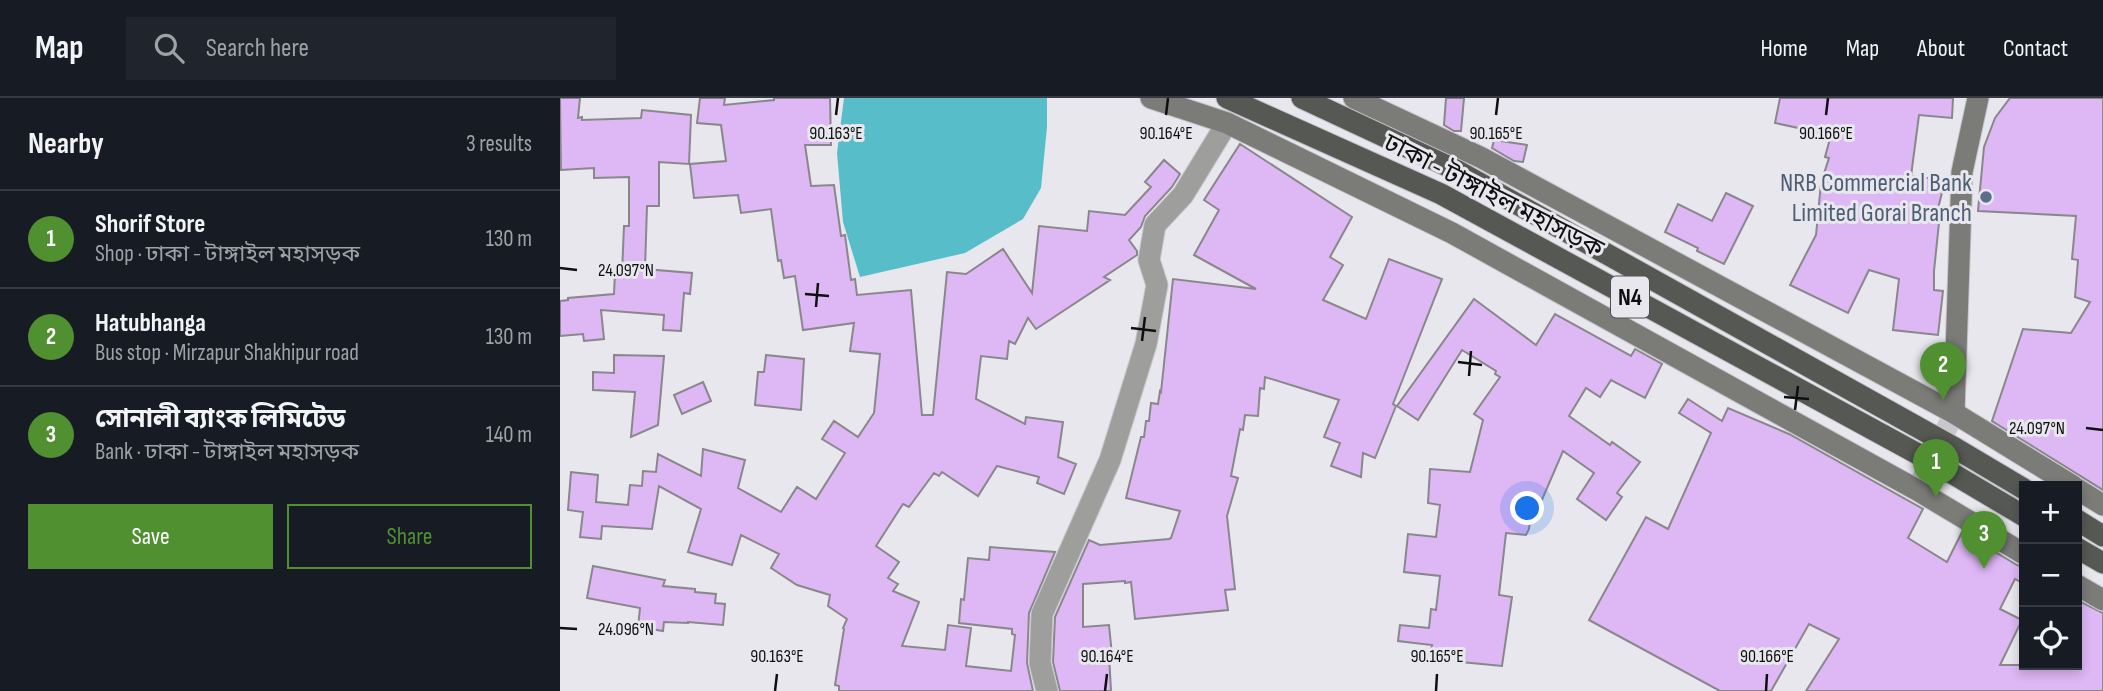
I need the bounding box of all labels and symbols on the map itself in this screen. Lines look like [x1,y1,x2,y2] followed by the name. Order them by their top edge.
[809,123,863,144] text: 90.163°E
[1139,123,1193,144] text: 90.164°E
[1469,123,1523,144] text: 90.165°E
[1799,123,1853,144] text: 90.166°E
[1377,127,1609,266] street label: ঢাকা - টাঙ্গাইল মহাসড়ক
[1780,168,1972,229] place label: NRB Commercial Bank Limited Gorai Branch
[1978,189,1994,205] marker: NRB Commercial Bank Limited Gorai Branch
[598,260,654,281] text: 24.097°N
[1611,276,1649,317] road number: N4
[1920,342,1966,400] pin: 2
[2009,418,2065,439] text: 24.097°N
[1913,439,1959,497] pin: 1
[1510,491,1544,525] your location
[1961,511,2007,569] pin: 3
[598,619,654,640] text: 24.096°N
[750,646,804,667] text: 90.163°E
[1080,646,1134,667] text: 90.164°E
[1410,646,1464,667] text: 90.165°E
[1740,646,1794,667] text: 90.166°E

